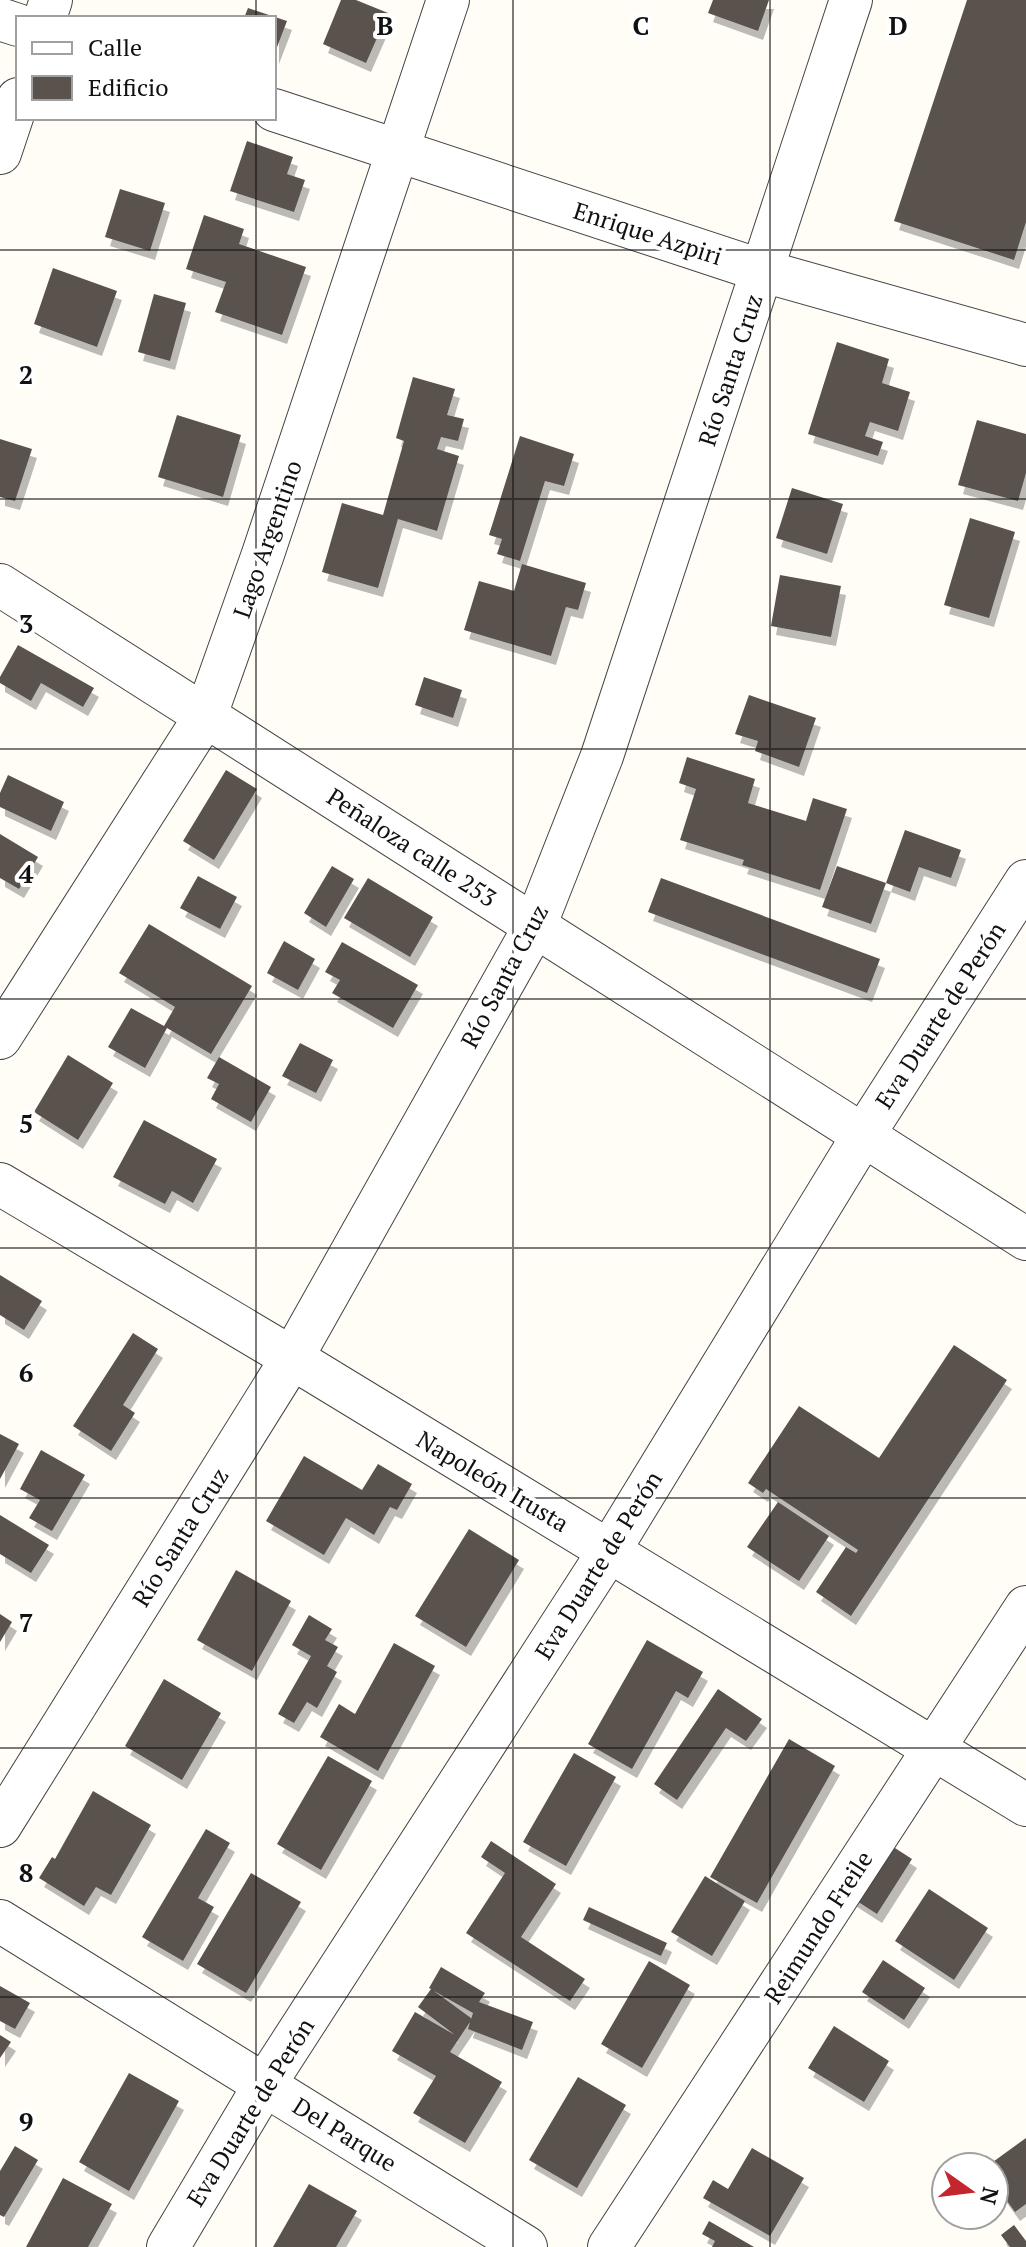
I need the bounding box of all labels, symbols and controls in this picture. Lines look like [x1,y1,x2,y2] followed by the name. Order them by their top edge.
[377,8,393,42] text: B
[633,8,649,42] text: C
[888,8,908,42] text: D
[16,16,276,120] legend
[88,31,142,63] text: Calle
[88,71,169,103] text: Edificio
[570,194,726,272] street label: Enrique Azpiri
[690,290,770,450] street label: Río Santa Cruz
[19,357,33,391] text: 2
[225,456,309,622] street label: Lago Argentino
[19,606,33,640] text: 3
[321,780,503,914] street label: Peñaloza calle 253
[19,856,34,890] text: 4
[453,899,555,1053] street label: Río Santa Cruz
[868,915,1012,1115] street label: Eva Duarte de Perón
[19,1106,33,1140] text: 5
[19,1355,33,1389] text: 6
[411,1423,575,1539] street label: Napoleón Irusta
[125,1462,235,1612] street label: Río Santa Cruz
[527,1465,669,1665] street label: Eva Duarte de Perón
[19,1605,33,1639] text: 7
[757,1844,879,2010] street label: Reimundo Freile
[19,1855,33,1889] text: 8
[179,2012,321,2212] street label: Eva Duarte de Perón
[287,2089,403,2179] street label: Del Parque
[19,2104,33,2138] text: 9
[930,2151,1010,2231] north arrow
[974,2184,1006,2208] text: N

